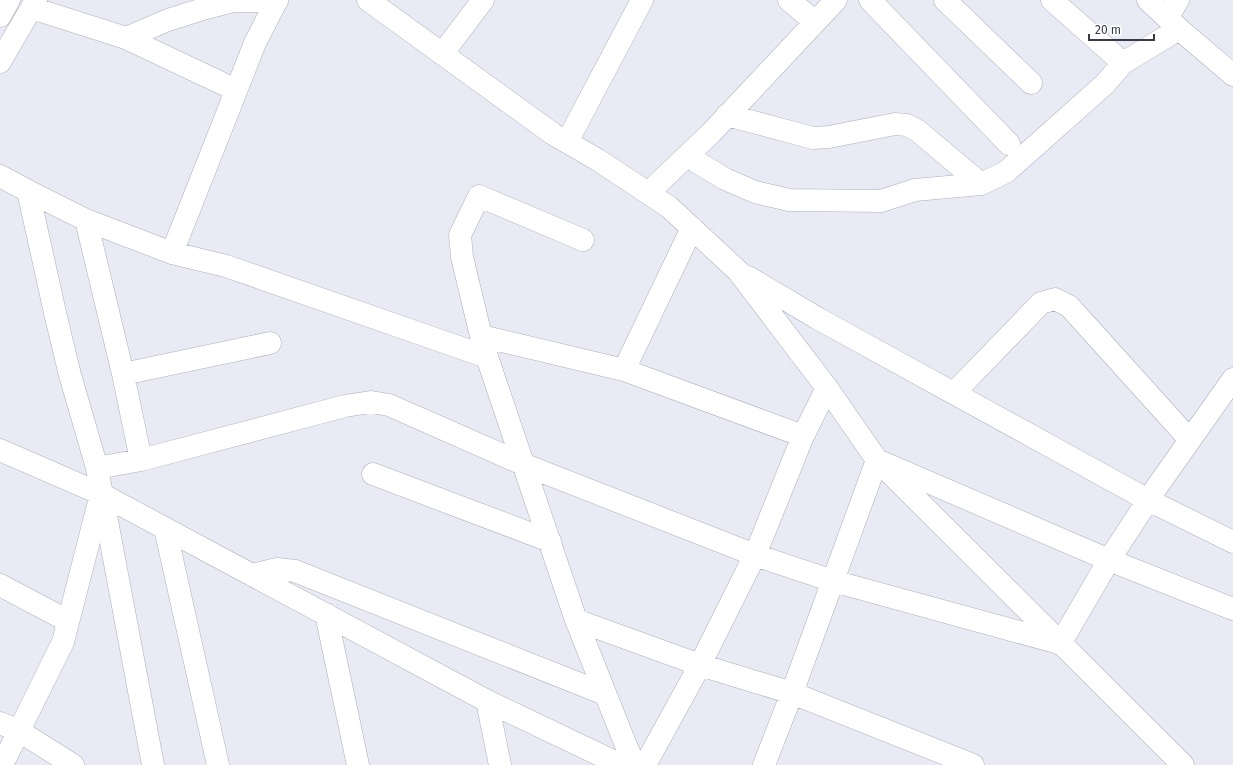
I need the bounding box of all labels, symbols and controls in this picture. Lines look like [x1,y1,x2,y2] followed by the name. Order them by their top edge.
[1089,16,1154,42] scale bar
[1095,23,1121,37] text: 20 m

